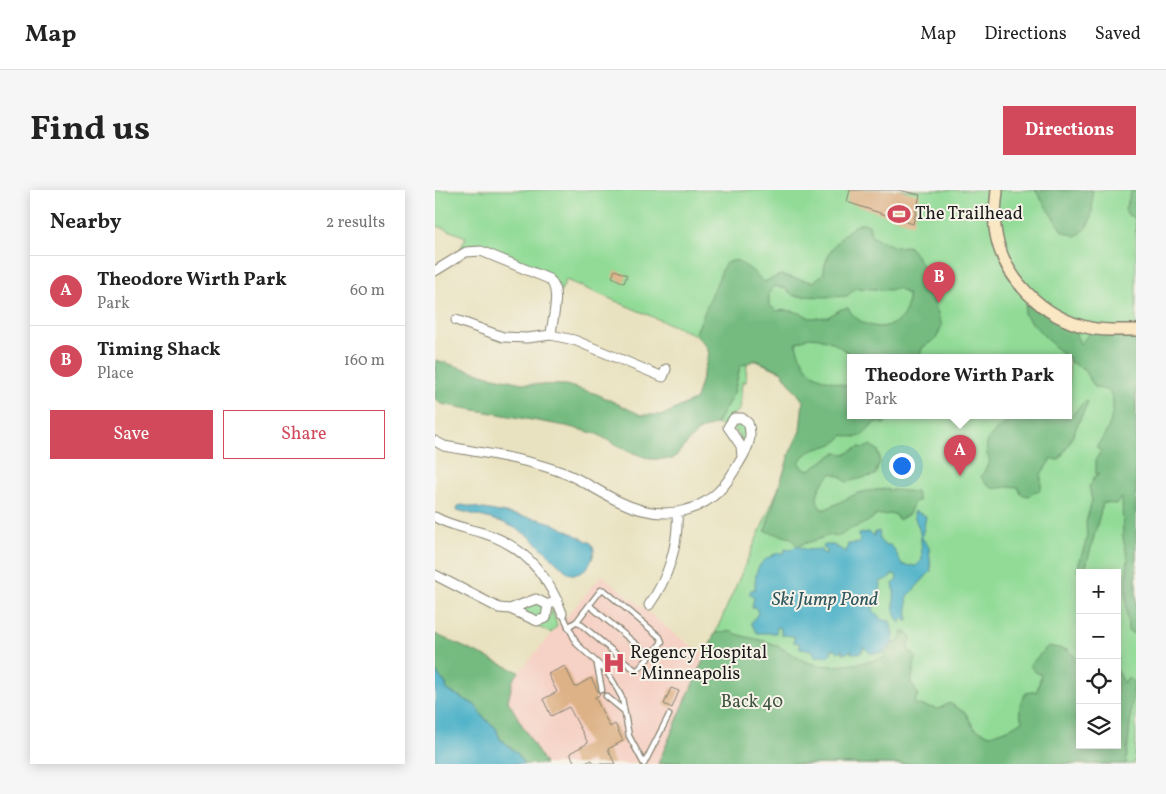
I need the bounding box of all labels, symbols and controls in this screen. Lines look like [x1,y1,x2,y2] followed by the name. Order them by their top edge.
[25,18,76,52] text: Map
[920,22,956,47] text: Map
[984,22,1067,47] text: Directions
[1095,22,1141,47] text: Saved
[30,106,150,154] text: Find us
[1003,106,1136,155] button: Directions
[886,201,912,227] sports icon: The Trailhead
[915,202,1023,227] place label: The Trailhead
[50,208,121,237] text: Nearby
[326,212,385,234] text: 2 results
[923,262,955,303] pin: B
[97,267,287,293] text: Theodore Wirth Park
[60,280,72,302] text: A
[350,280,385,302] text: 60 m
[97,293,130,315] text: Park
[97,337,221,363] text: Timing Shack
[61,350,71,372] text: B
[344,350,385,372] text: 160 m
[847,354,1072,419] popup
[97,363,134,385] text: Place
[865,363,1054,389] text: Theodore Wirth Park
[865,389,897,411] text: Park
[50,410,213,459] button: Save
[223,410,385,459] button: Share
[944,435,976,476] pin: A
[889,453,915,479] your location
[1076,569,1121,749] map controls
[1076,569,1121,614] button: +
[772,587,878,613] water label: Ski Jump Pond
[1076,614,1121,659] button: −
[630,641,767,687] place label: Regency Hospital - Minneapolis
[601,650,627,676] hospital icon: Regency Hospital - Minneapolis
[1076,659,1121,704] button: locate
[721,690,783,715] park label: Back 40
[1076,704,1121,749] button: layers

